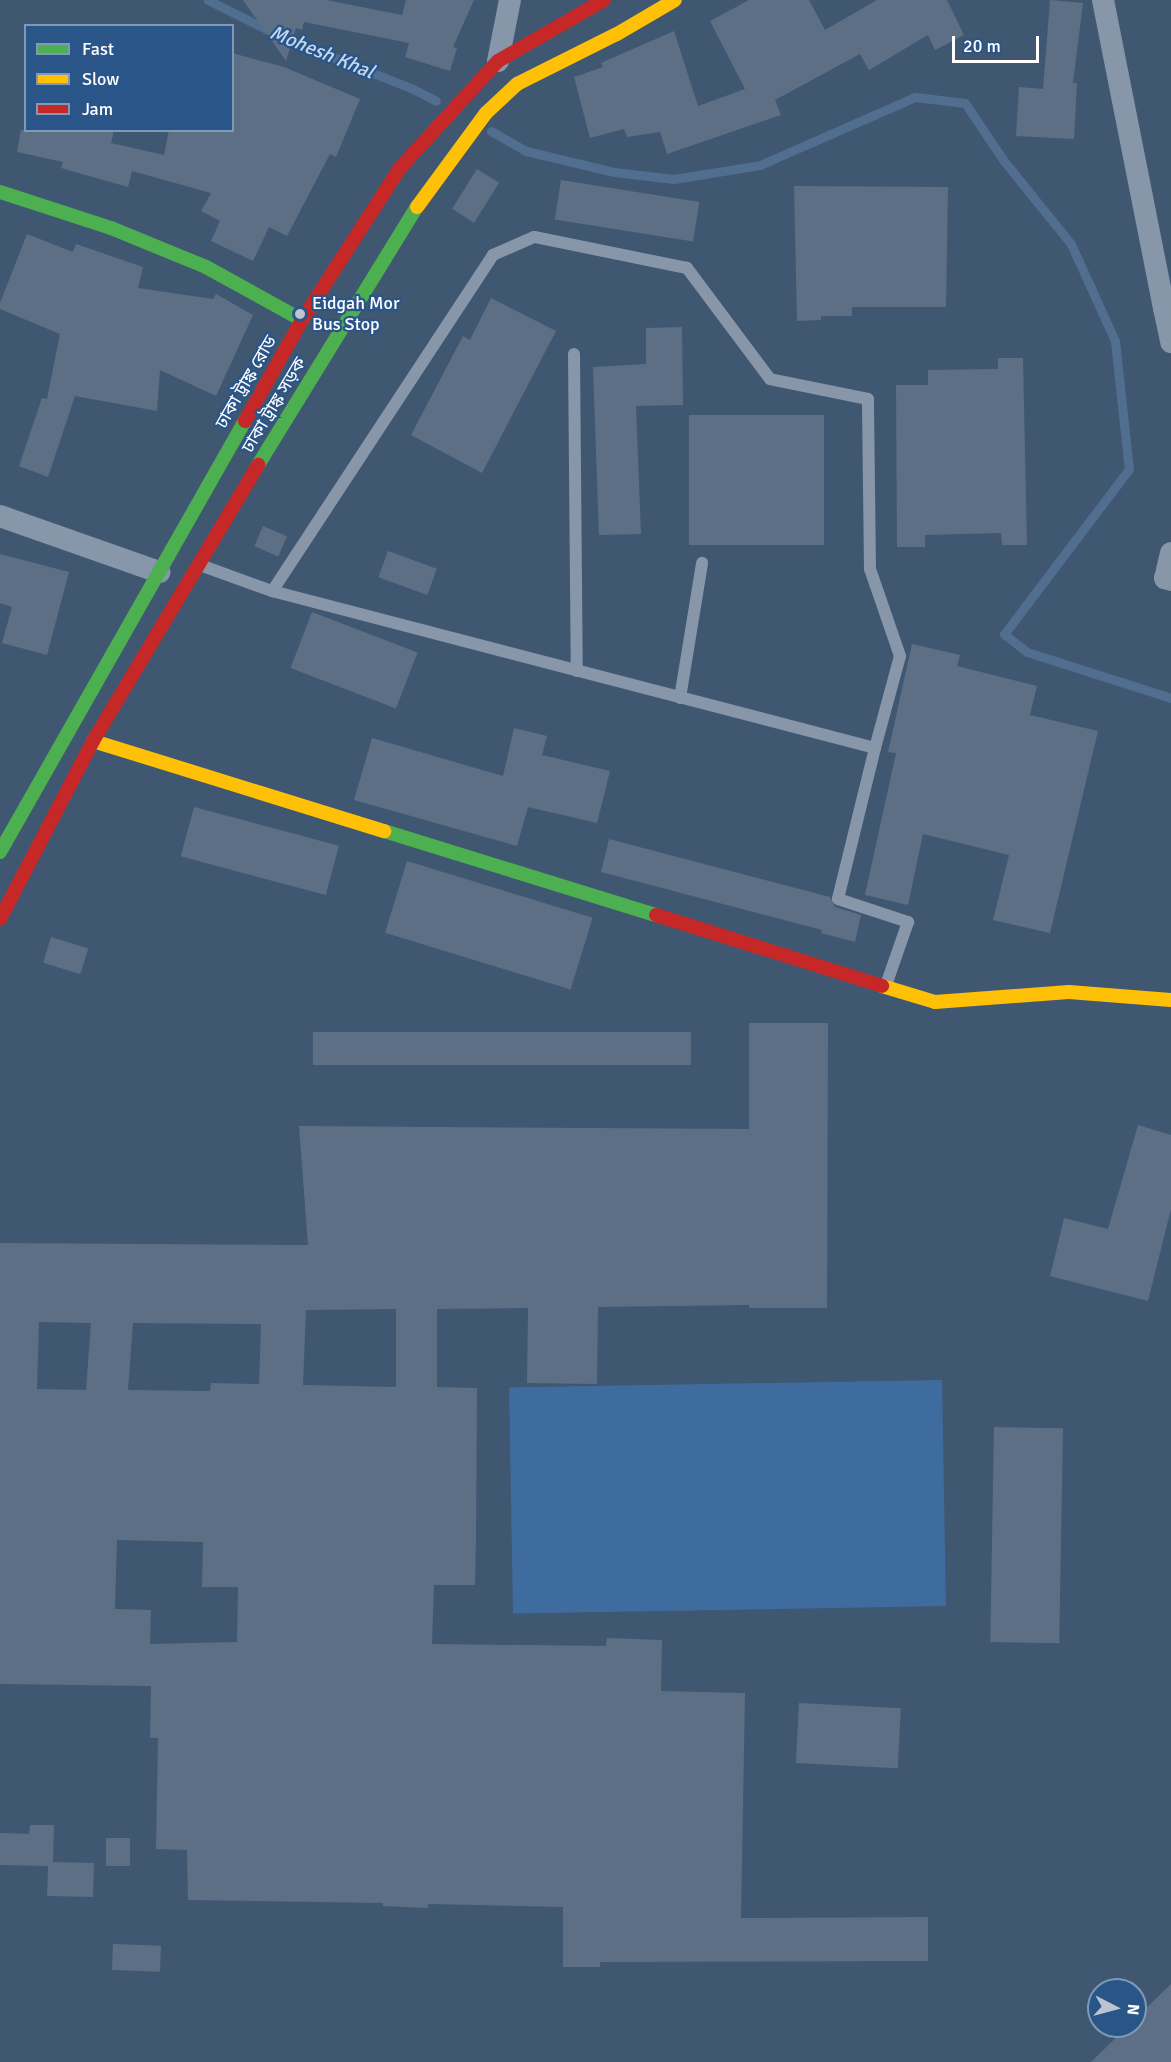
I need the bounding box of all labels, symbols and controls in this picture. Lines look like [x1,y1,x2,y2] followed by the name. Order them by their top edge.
[266,20,378,84] water label: Mohesh Khal
[24,24,234,132] legend
[955,24,1042,62] scale bar
[963,35,1001,57] text: 20 m
[82,38,114,60] text: Fast
[82,68,119,90] text: Slow
[82,98,113,120] text: Jam
[312,293,400,336] place label: Eidgah Mor Bus Stop
[293,307,307,321] marker: Eidgah Mor Bus Stop
[211,332,281,432] street label: ঢাকা ট্রাঙ্ক রোড
[237,353,311,457] street label: ঢাকা ট্রাঙ্ক সড়ক
[1087,1978,1147,2038] north arrow
[1122,2003,1143,2016] text: N

